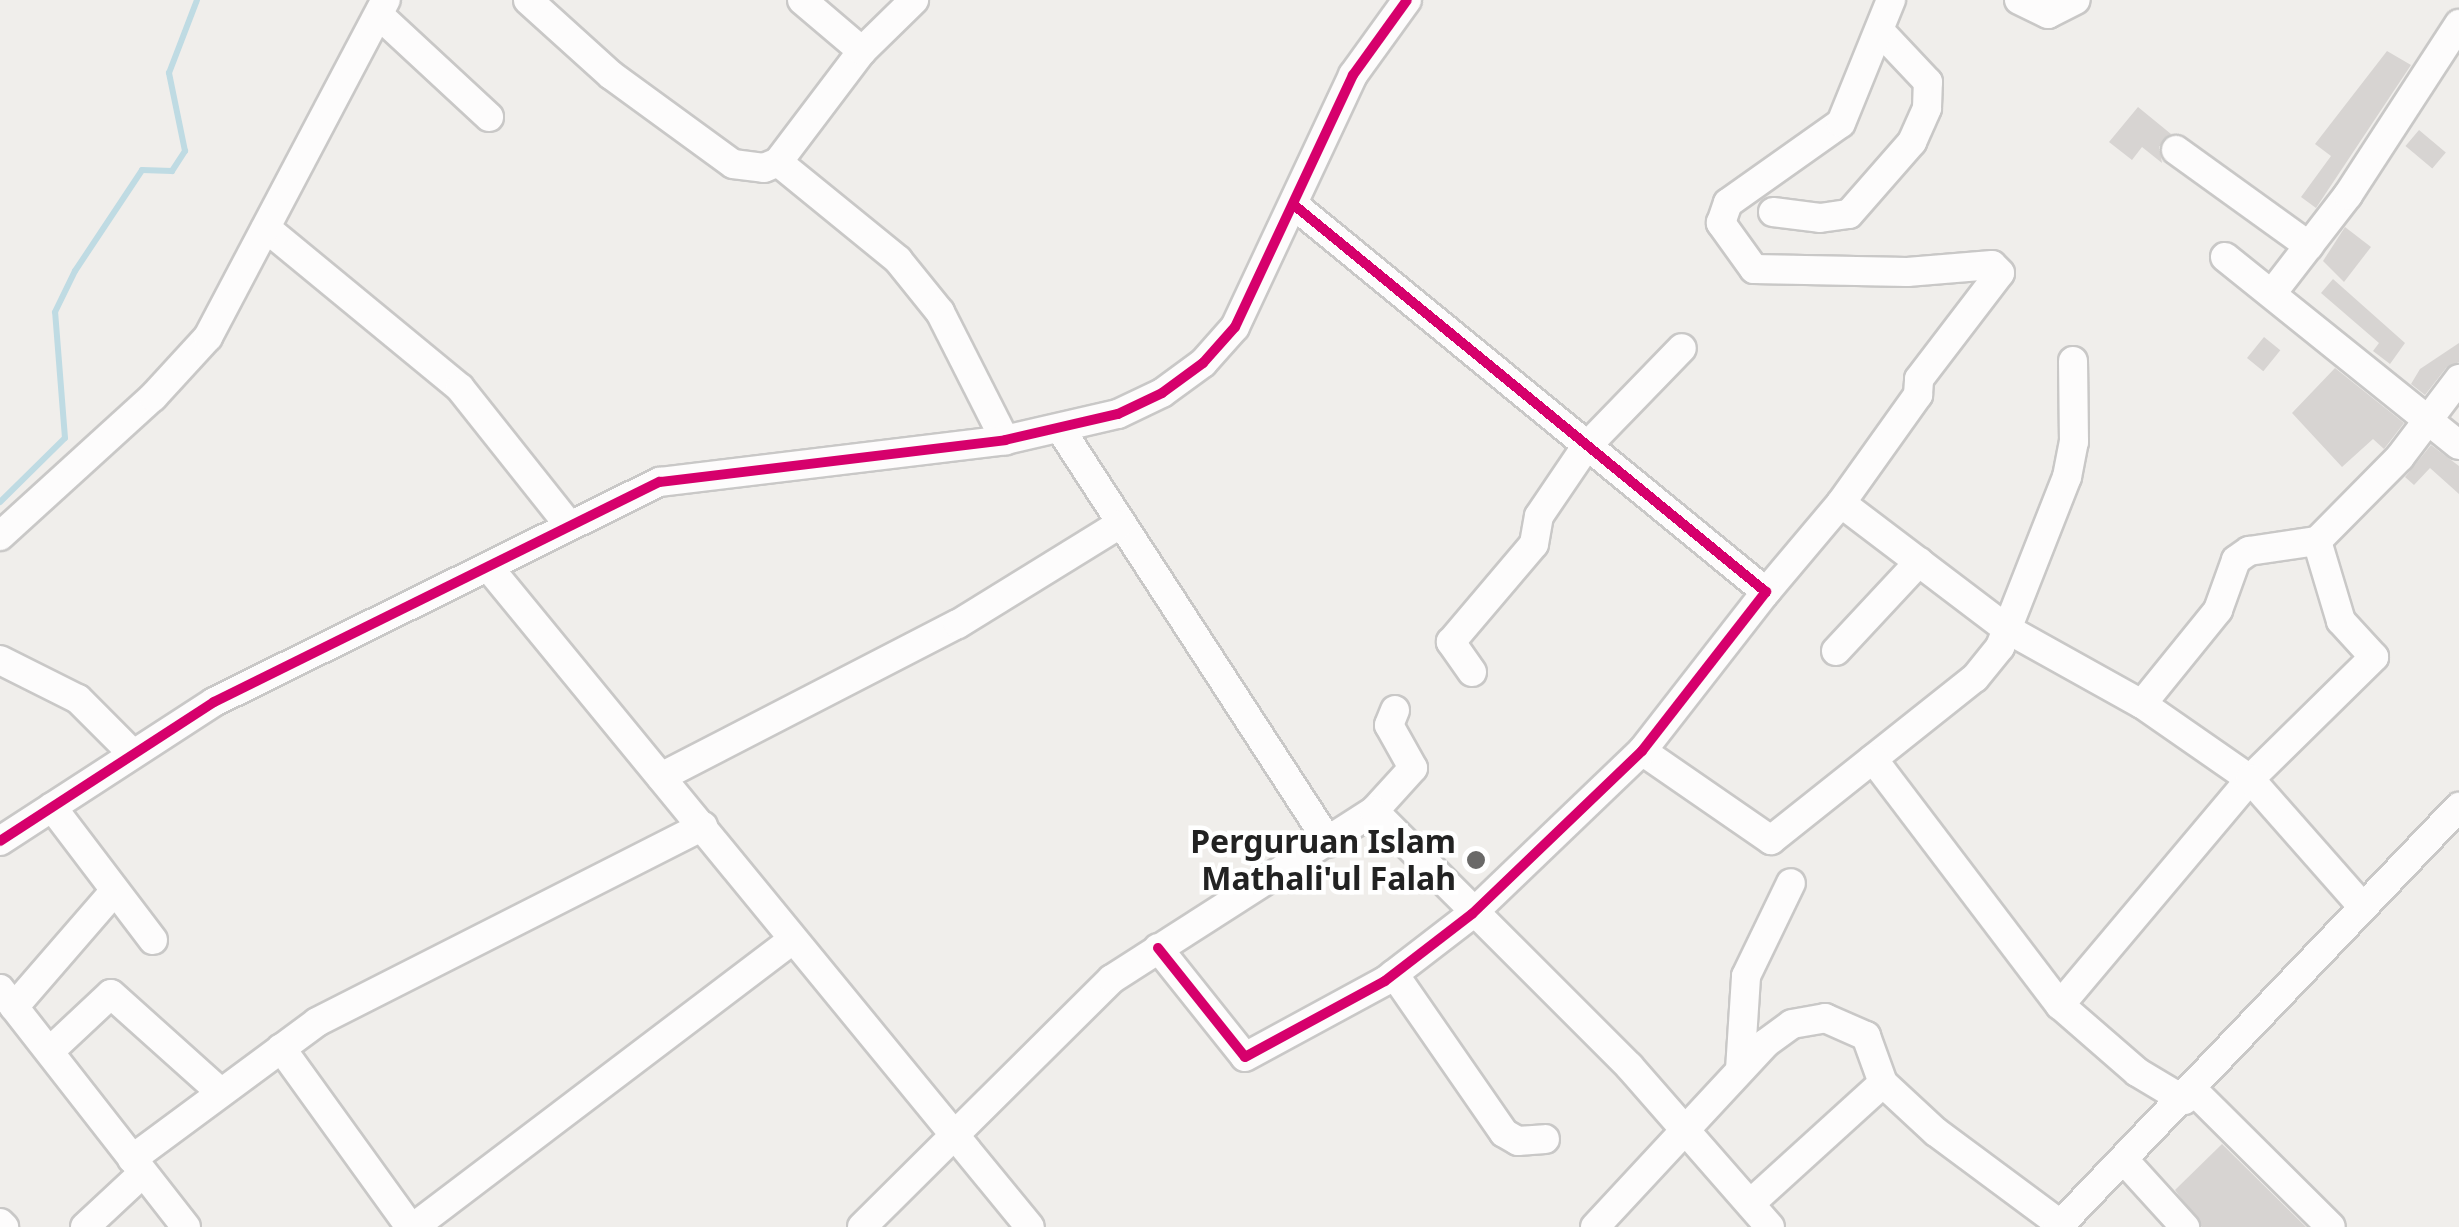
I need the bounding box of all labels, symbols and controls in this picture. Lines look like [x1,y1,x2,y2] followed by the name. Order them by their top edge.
[1190,823,1456,898] place label: Perguruan Islam Mathali'ul Falah
[1465,849,1487,871] marker: Perguruan Islam Mathali'ul Falah

